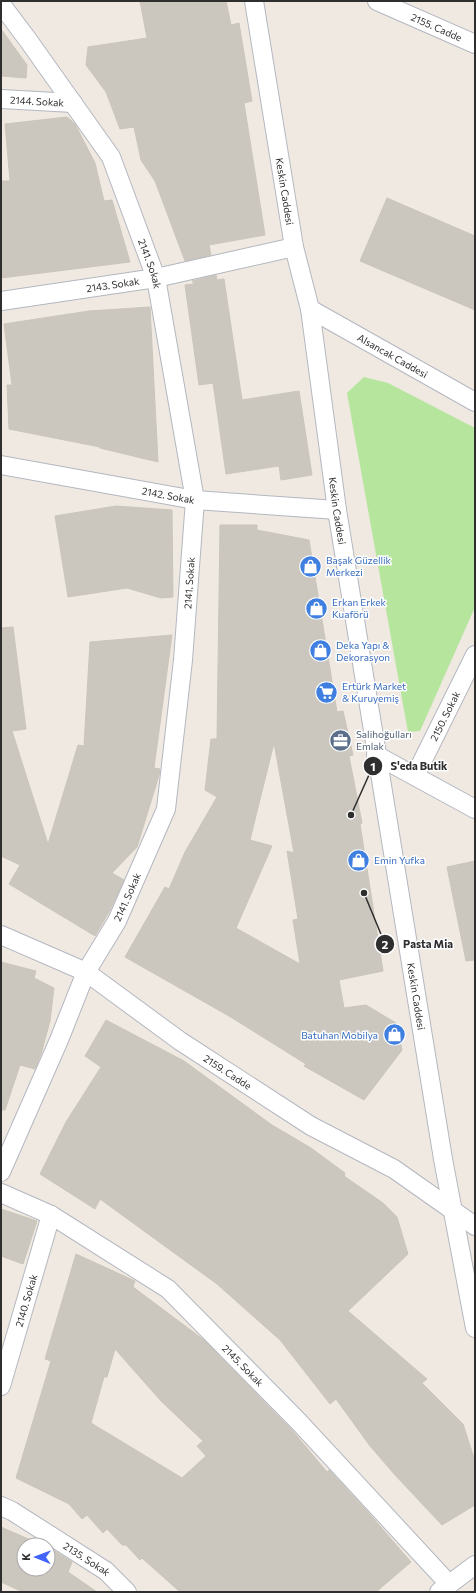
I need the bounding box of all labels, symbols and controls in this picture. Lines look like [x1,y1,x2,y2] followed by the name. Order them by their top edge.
[409,11,464,44] street label: 2155. Cadde
[10,94,65,109] street label: 2144. Sokak
[274,157,296,226] street label: Keskin Caddesi
[136,237,164,290] street label: 2141. Sokak
[85,274,141,294] street label: 2143. Sokak
[356,331,430,380] street label: Alsancak Caddesi
[327,476,349,545] street label: Keskin Caddesi
[141,485,196,506] street label: 2142. Sokak
[297,553,323,579] shop icon: Başak Güzellik Merkezi
[326,554,392,578] place label: Başak Güzellik Merkezi
[181,556,197,609] street label: 2141. Sokak
[303,595,329,621] shop icon: Erkan Erkek Kuaförü
[332,596,387,620] place label: Erkan Erkek Kuaförü
[308,638,334,664] shop icon: Deka Yapı & Dekorasyon
[336,639,390,663] place label: Deka Yapı & Dekorasyon
[314,679,340,705] supermarket icon: Ertürk Market & Kuruyemiş
[342,680,406,704] place label: Ertürk Market & Kuruyemiş
[427,689,462,743] street label: 2150. Sokak
[328,727,354,753] office icon: Salihoğulları Emlak
[356,728,412,752] place label: Salihoğulları Emlak
[363,755,456,778] callout: S'eda Butik
[370,759,376,773] text: 1
[391,759,448,772] text: S'eda Butik
[345,847,371,873] shop icon: Emin Yufka
[374,854,425,866] place label: Emin Yufka
[111,870,143,923] street label: 2141. Sokak
[375,933,461,956] callout: Pasta Mia
[382,937,389,951] text: 2
[403,937,453,950] text: Pasta Mia
[405,962,428,1031] street label: Keskin Caddesi
[381,1022,407,1048] shop icon: Batuhan Mobilya
[301,1029,378,1041] place label: Batuhan Mobilya
[201,1052,254,1092] street label: 2159. Cadde
[13,1272,40,1328] street label: 2140. Sokak
[220,1342,267,1389] street label: 2145. Sokak
[16,1537,56,1577] north arrow
[61,1539,114,1579] street label: 2135. Sokak
[19,1553,32,1561] text: K

